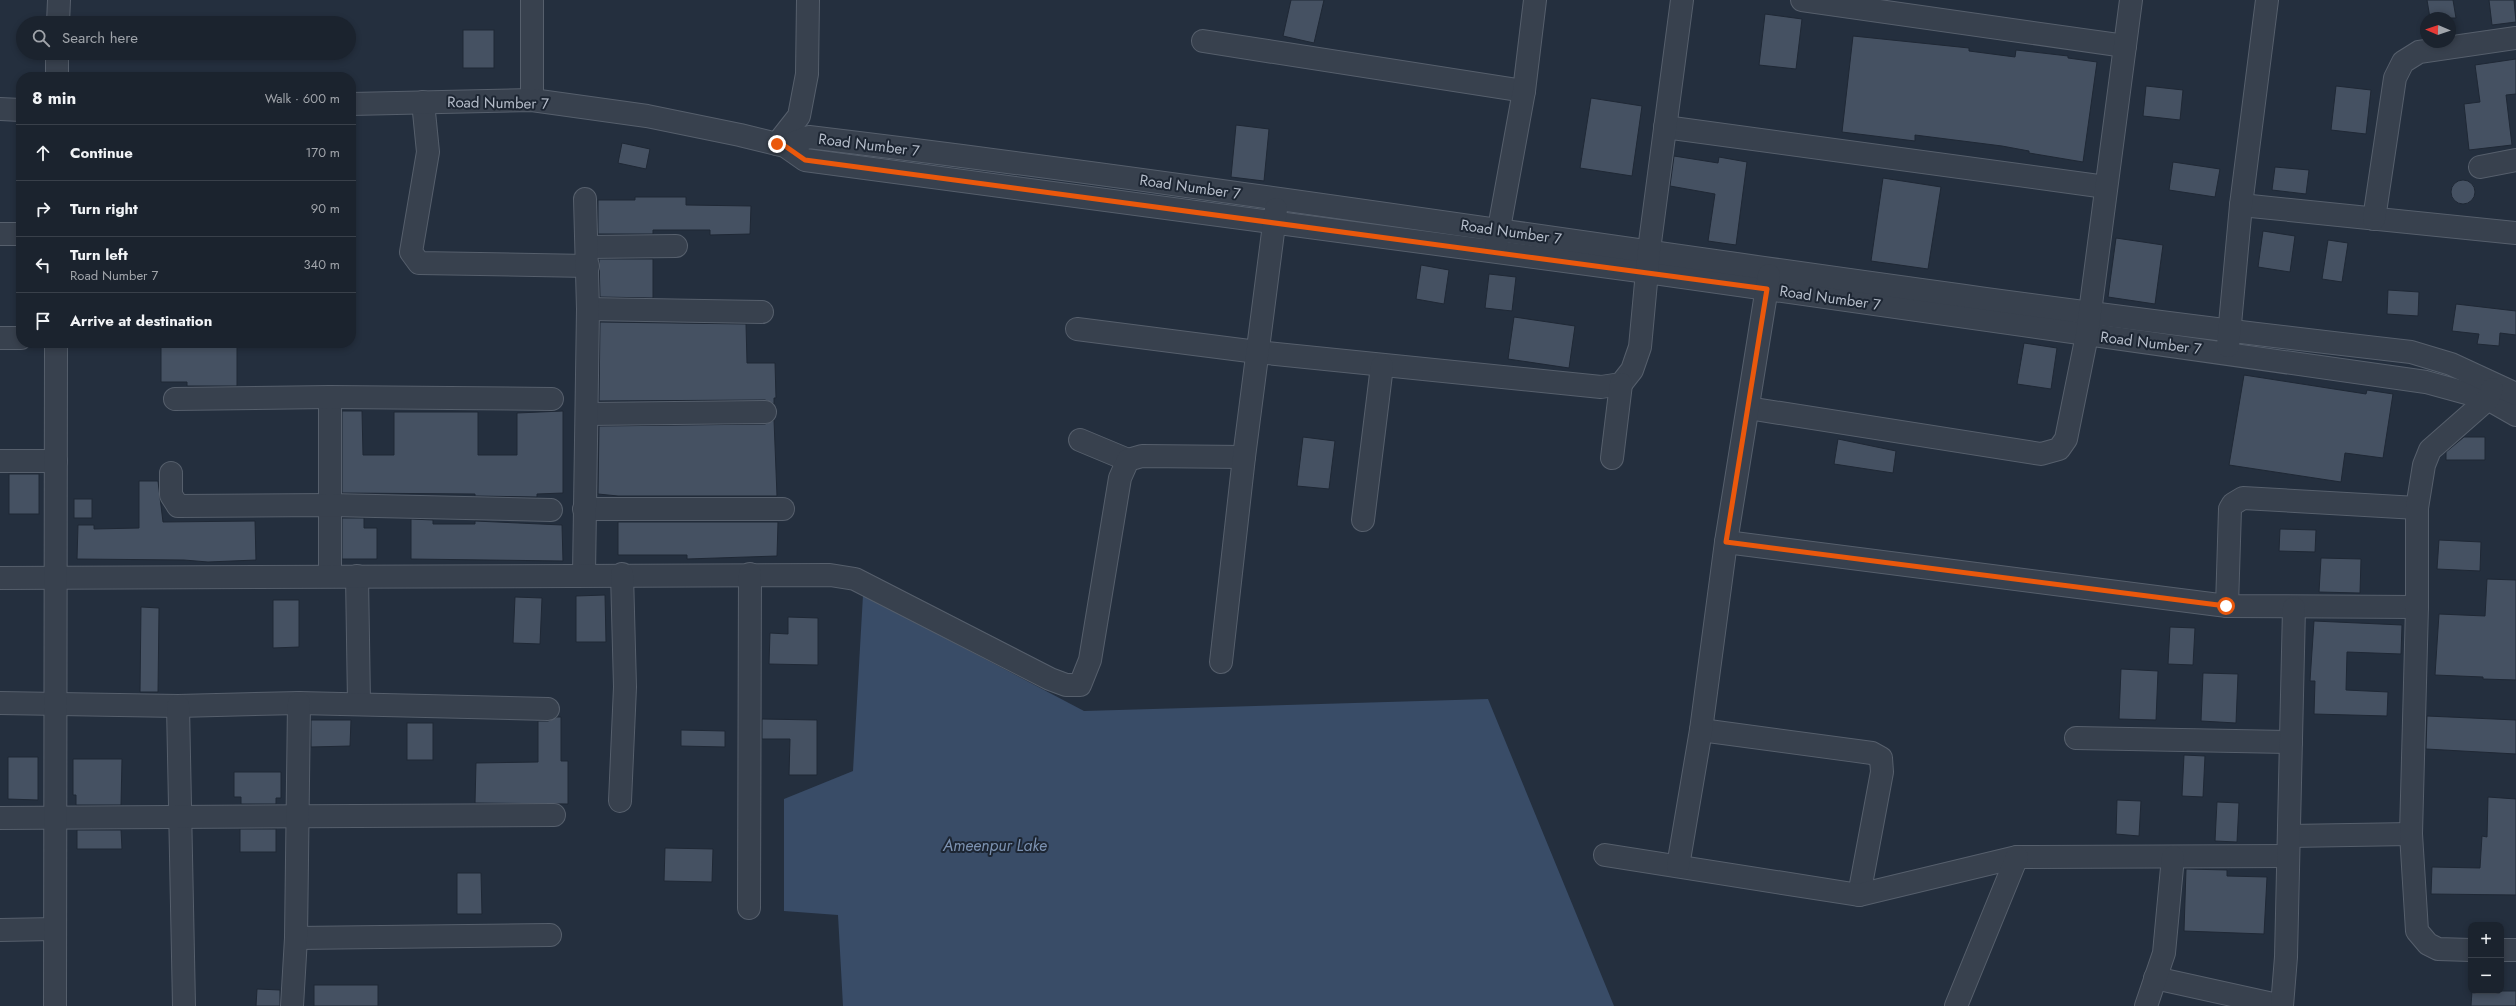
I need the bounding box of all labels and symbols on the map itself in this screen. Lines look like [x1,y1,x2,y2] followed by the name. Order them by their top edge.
[2420,12,2456,48] north arrow
[447,91,549,115] street label: Road Number 7
[817,128,921,162] street label: Road Number 7
[768,135,786,153] route end
[1138,169,1242,205] street label: Road Number 7
[1459,214,1563,250] street label: Road Number 7
[1778,280,1882,316] street label: Road Number 7
[2099,326,2203,360] street label: Road Number 7
[2217,597,2235,615] route start
[942,834,1047,857] water label: Ameenpur Lake

